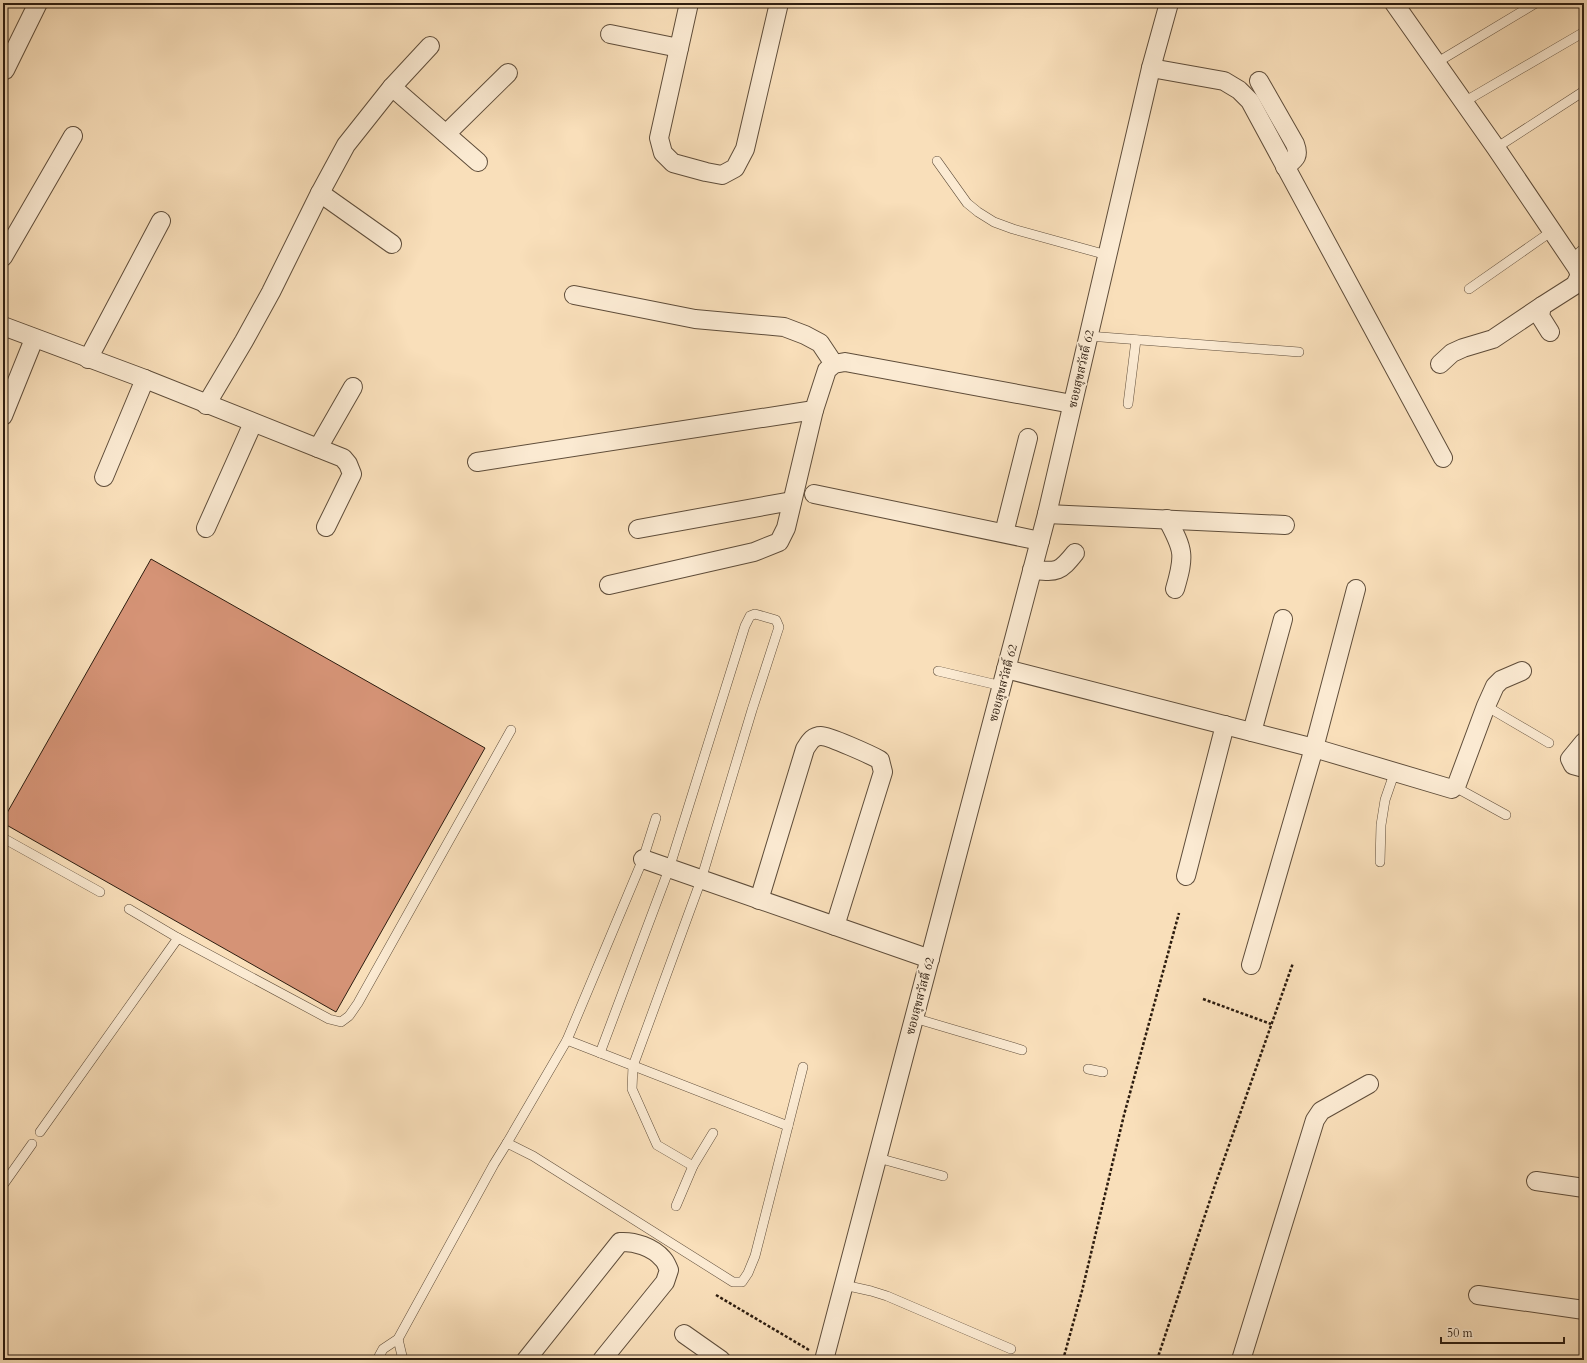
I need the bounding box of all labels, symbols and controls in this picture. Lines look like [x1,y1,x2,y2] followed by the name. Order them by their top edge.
[1064,328,1098,410] street label: ซอยสุขสวัสดิ์ 62
[984,642,1021,724] street label: ซอยสุขสวัสดิ์ 62
[901,955,938,1037] street label: ซอยสุขสวัสดิ์ 62
[1441,1319,1564,1345] scale bar
[1447,1325,1474,1341] text: 50 m

